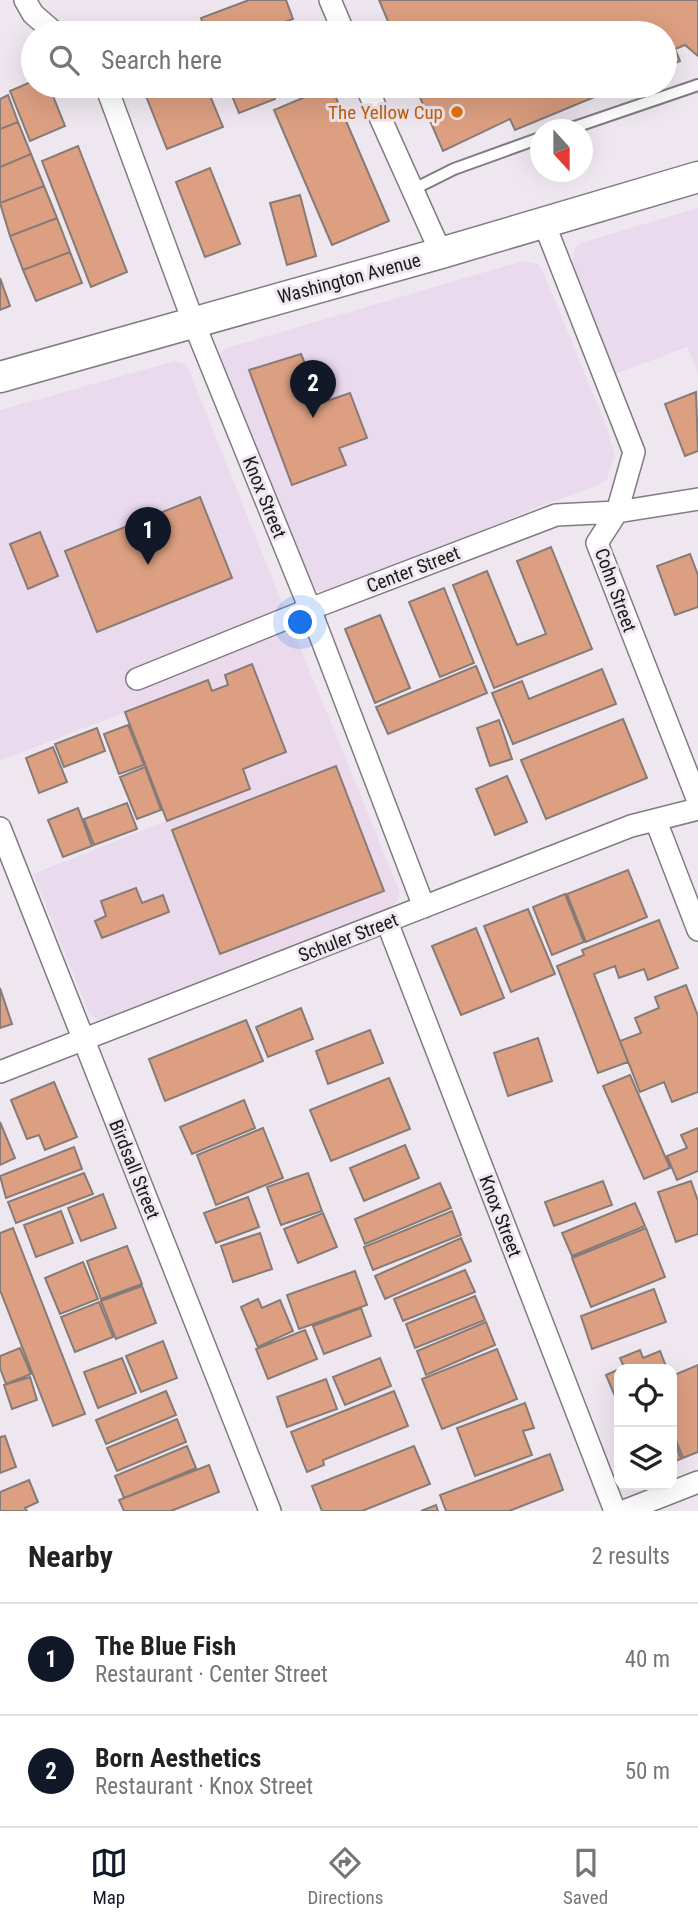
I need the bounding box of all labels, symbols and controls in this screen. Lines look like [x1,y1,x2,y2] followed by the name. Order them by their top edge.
[21,21,677,98] search box
[45,41,83,79] icon: search
[101,45,222,75] text: Search here
[328,101,443,124] place label: The Yellow Cup
[449,104,465,120] marker: The Yellow Cup
[530,119,593,182] north arrow
[275,248,423,309] street label: Washington Avenue
[290,360,336,418] pin: 2
[238,453,291,541] street label: Knox Street
[125,507,171,565] pin: 1
[363,541,463,598] street label: Center Street
[590,545,641,635] street label: Cohn Street
[283,605,317,639] your location
[295,908,401,967] street label: Schuler Street
[104,1116,165,1222] street label: Birdsall Street
[474,1172,527,1260] street label: Knox Street
[614,1364,677,1490] map controls
[614,1364,677,1427] button: locate
[614,1427,677,1490] button: layers
[28,1539,113,1574] text: Nearby
[592,1543,670,1570] text: 2 results
[95,1631,236,1661] text: The Blue Fish
[45,1646,57,1673] text: 1
[625,1646,670,1673] text: 40 m
[95,1661,328,1688] text: Restaurant · Center Street
[95,1743,261,1773] text: Born Aesthetics
[45,1758,57,1785] text: 2
[625,1758,670,1785] text: 50 m
[95,1773,313,1800] text: Restaurant · Knox Street
[90,1844,128,1909] tab: Map
[307,1844,383,1909] tab: Directions
[563,1844,608,1909] tab: Saved

